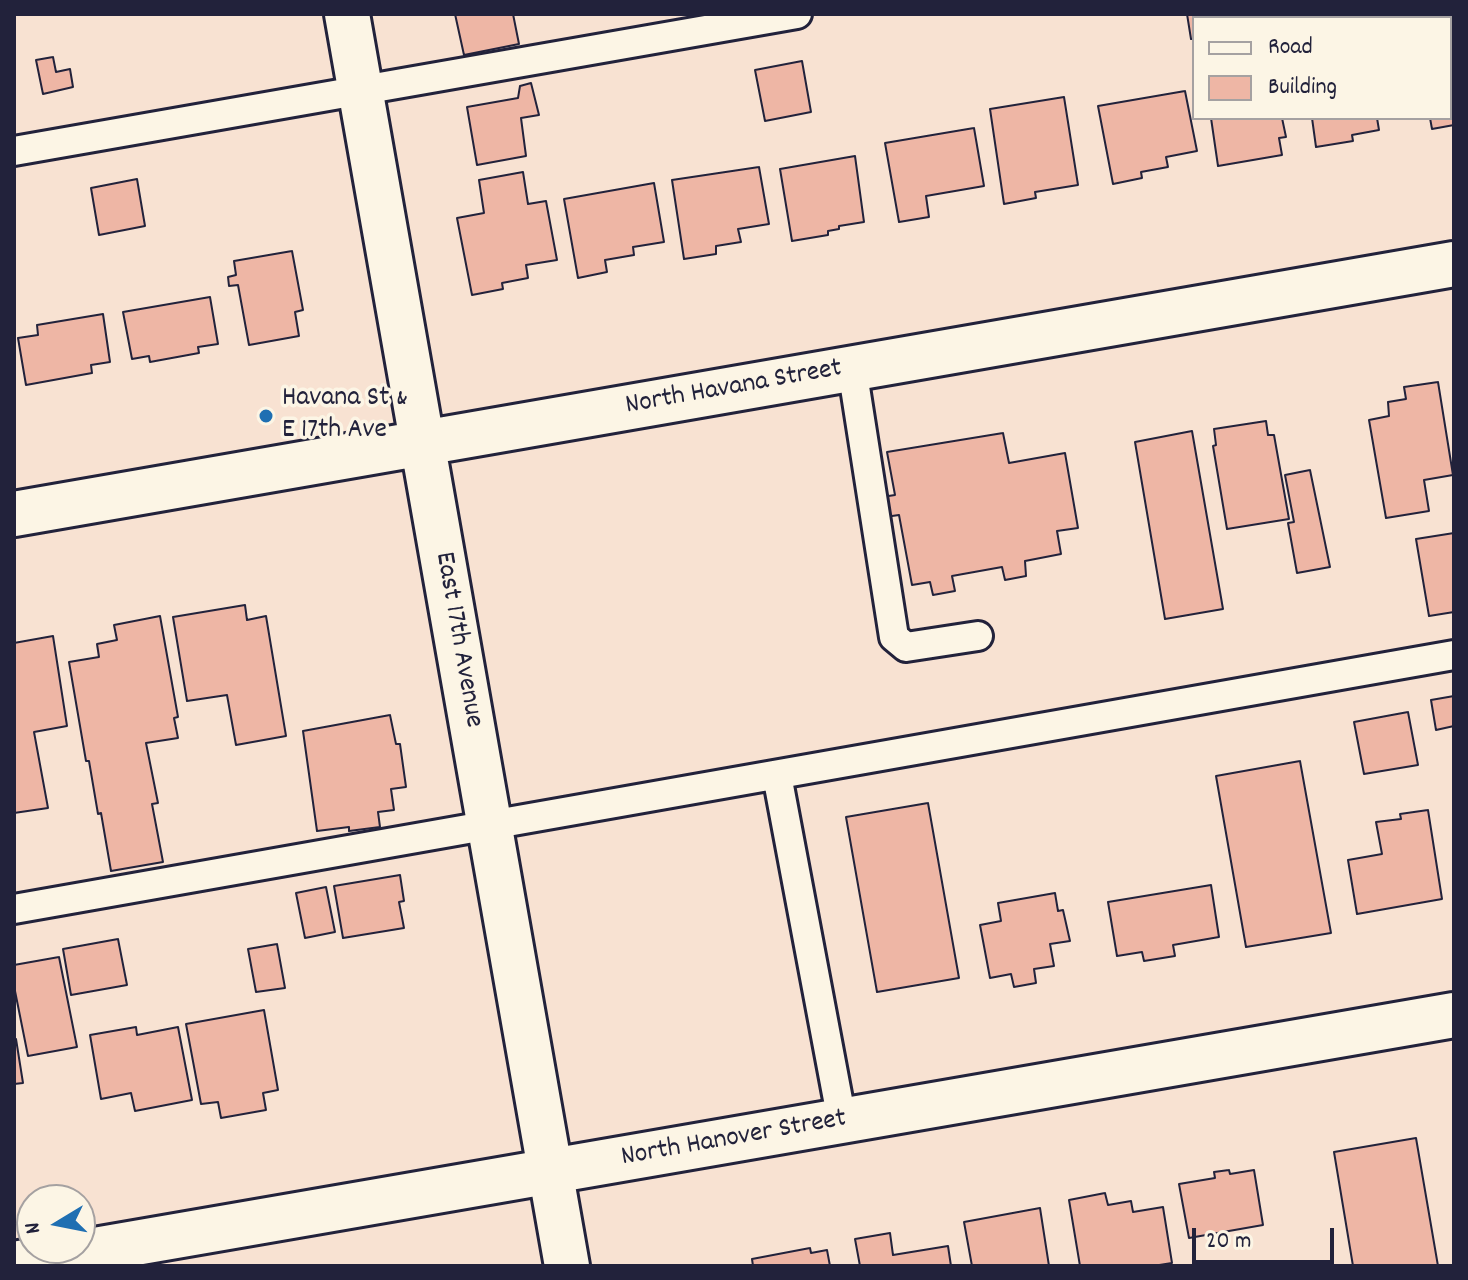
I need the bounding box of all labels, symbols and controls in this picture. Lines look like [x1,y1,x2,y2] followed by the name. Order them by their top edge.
[1192,16,1452,120] legend
[1268,31,1313,65] text: Road
[1268,71,1337,105] text: Building
[623,353,845,425] street label: North Havana Street
[282,383,408,449] place label: Havana St & E 17th Ave
[257,407,275,425] marker: Havana St & E 17th Ave
[425,550,489,730] street label: East 17th Avenue
[619,1104,849,1176] street label: North Hanover Street
[16,1184,96,1264] north arrow
[1196,1212,1338,1262] scale bar
[18,1220,50,1236] text: N
[1206,1225,1252,1259] text: 20 m

